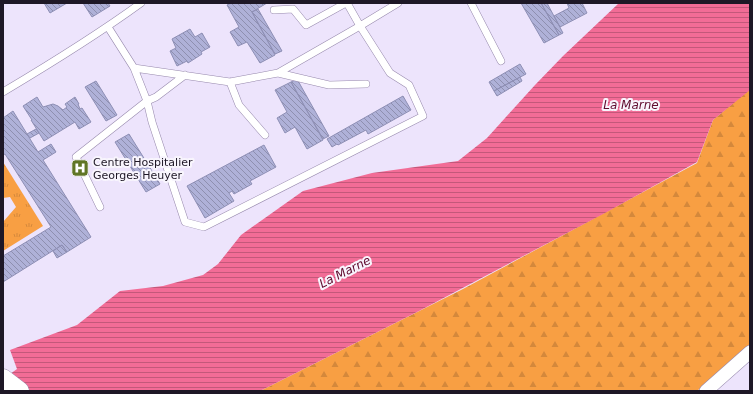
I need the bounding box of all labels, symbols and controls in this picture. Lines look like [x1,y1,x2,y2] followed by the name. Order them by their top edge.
[603,98,659,112] water label: La Marne
[93,156,193,182] place label: Centre Hospitalier Georges Heuyer
[70,158,90,178] hospital icon: Centre Hospitalier Georges Heuyer
[317,253,373,291] water label: La Marne

